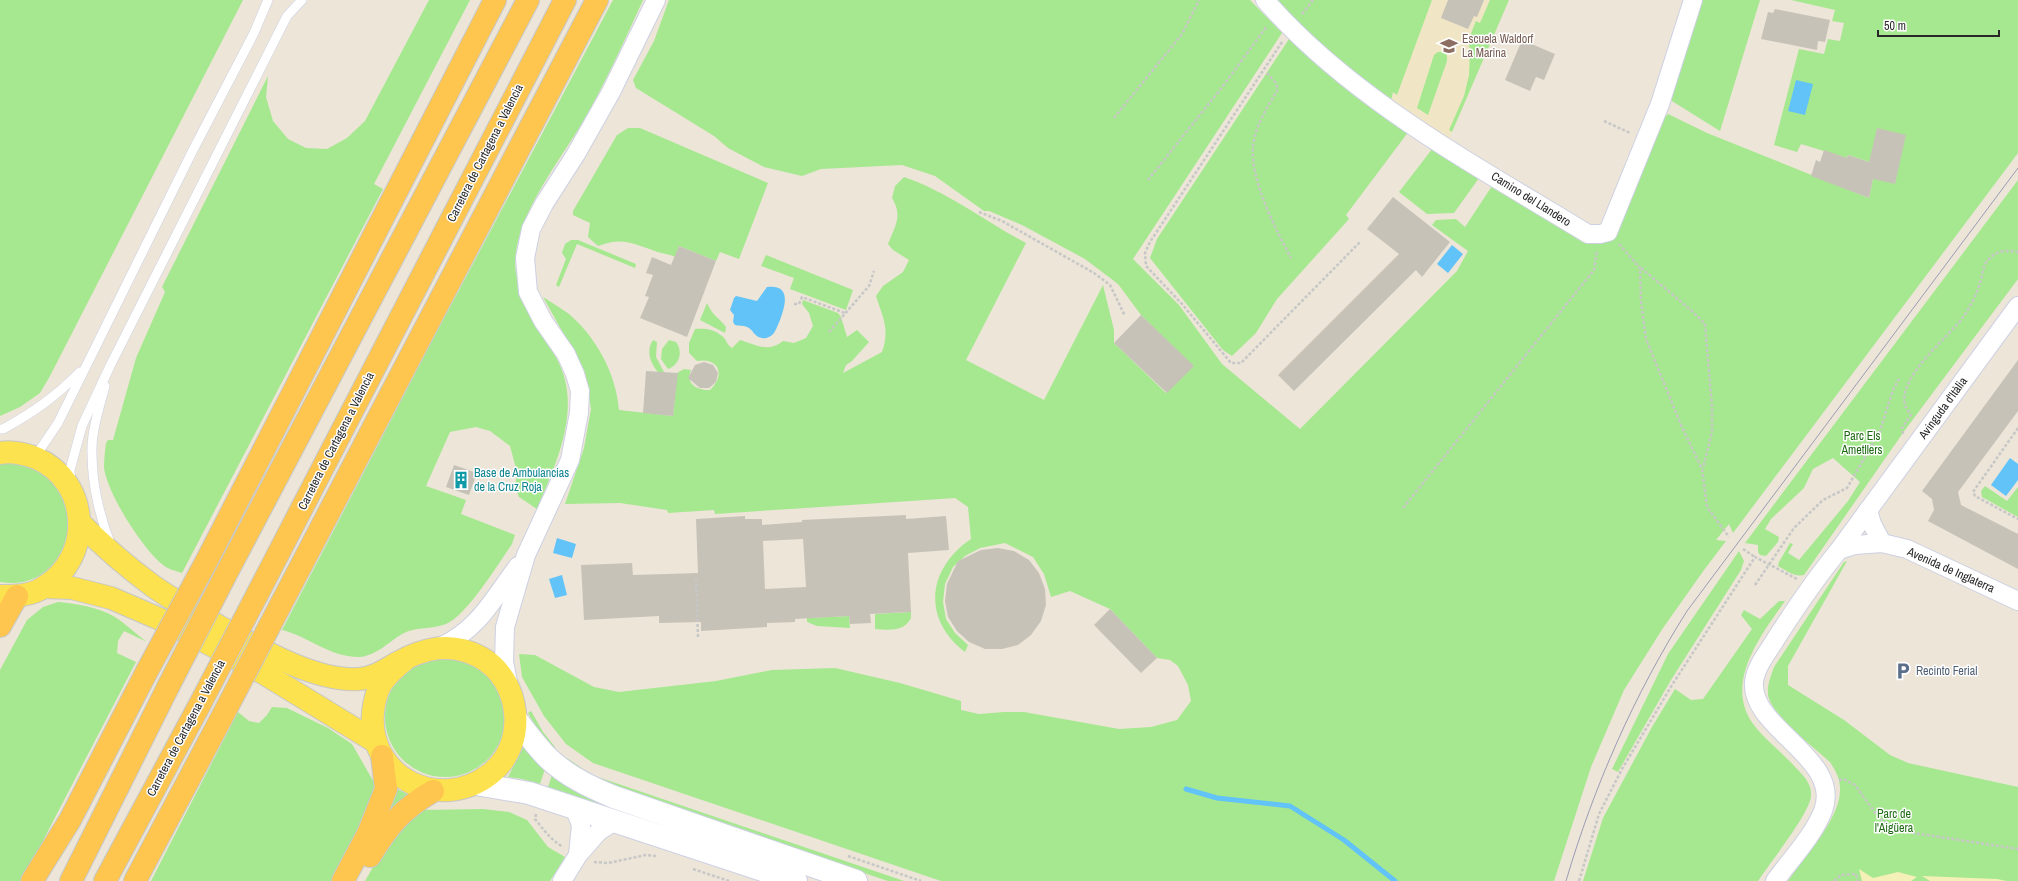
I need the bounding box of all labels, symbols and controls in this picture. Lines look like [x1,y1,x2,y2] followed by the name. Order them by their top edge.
[1878,12,1999,38] scale bar
[1884,18,1906,34] text: 50 m
[1462,31,1534,61] place label: Escuela Waldorf La Marina
[1439,36,1459,56] school or university icon: Escuela Waldorf La Marina
[443,81,527,225] street label: Carretera de Cartagena a Valencia
[1488,168,1574,230] street label: Camino del Llandero
[294,369,378,513] street label: Carretera de Cartagena a Valencia
[1915,373,1971,443] street label: Avinguda d'Itàlia
[1840,428,1883,458] park label: Parc Els Ametllers
[474,465,569,495] place label: Base de Ambulancias de la Cruz Roja
[451,470,471,490] building icon: Base de Ambulancias de la Cruz Roja
[1904,543,1998,597] street label: Avenida de Inglaterra
[143,656,229,799] street label: Carretera de Cartagena a Valencia
[1893,661,1913,681] parking icon: Recinto Ferial
[1916,663,1977,679] place label: Recinto Ferial
[1875,806,1914,836] park label: Parc de l'Aigüera

